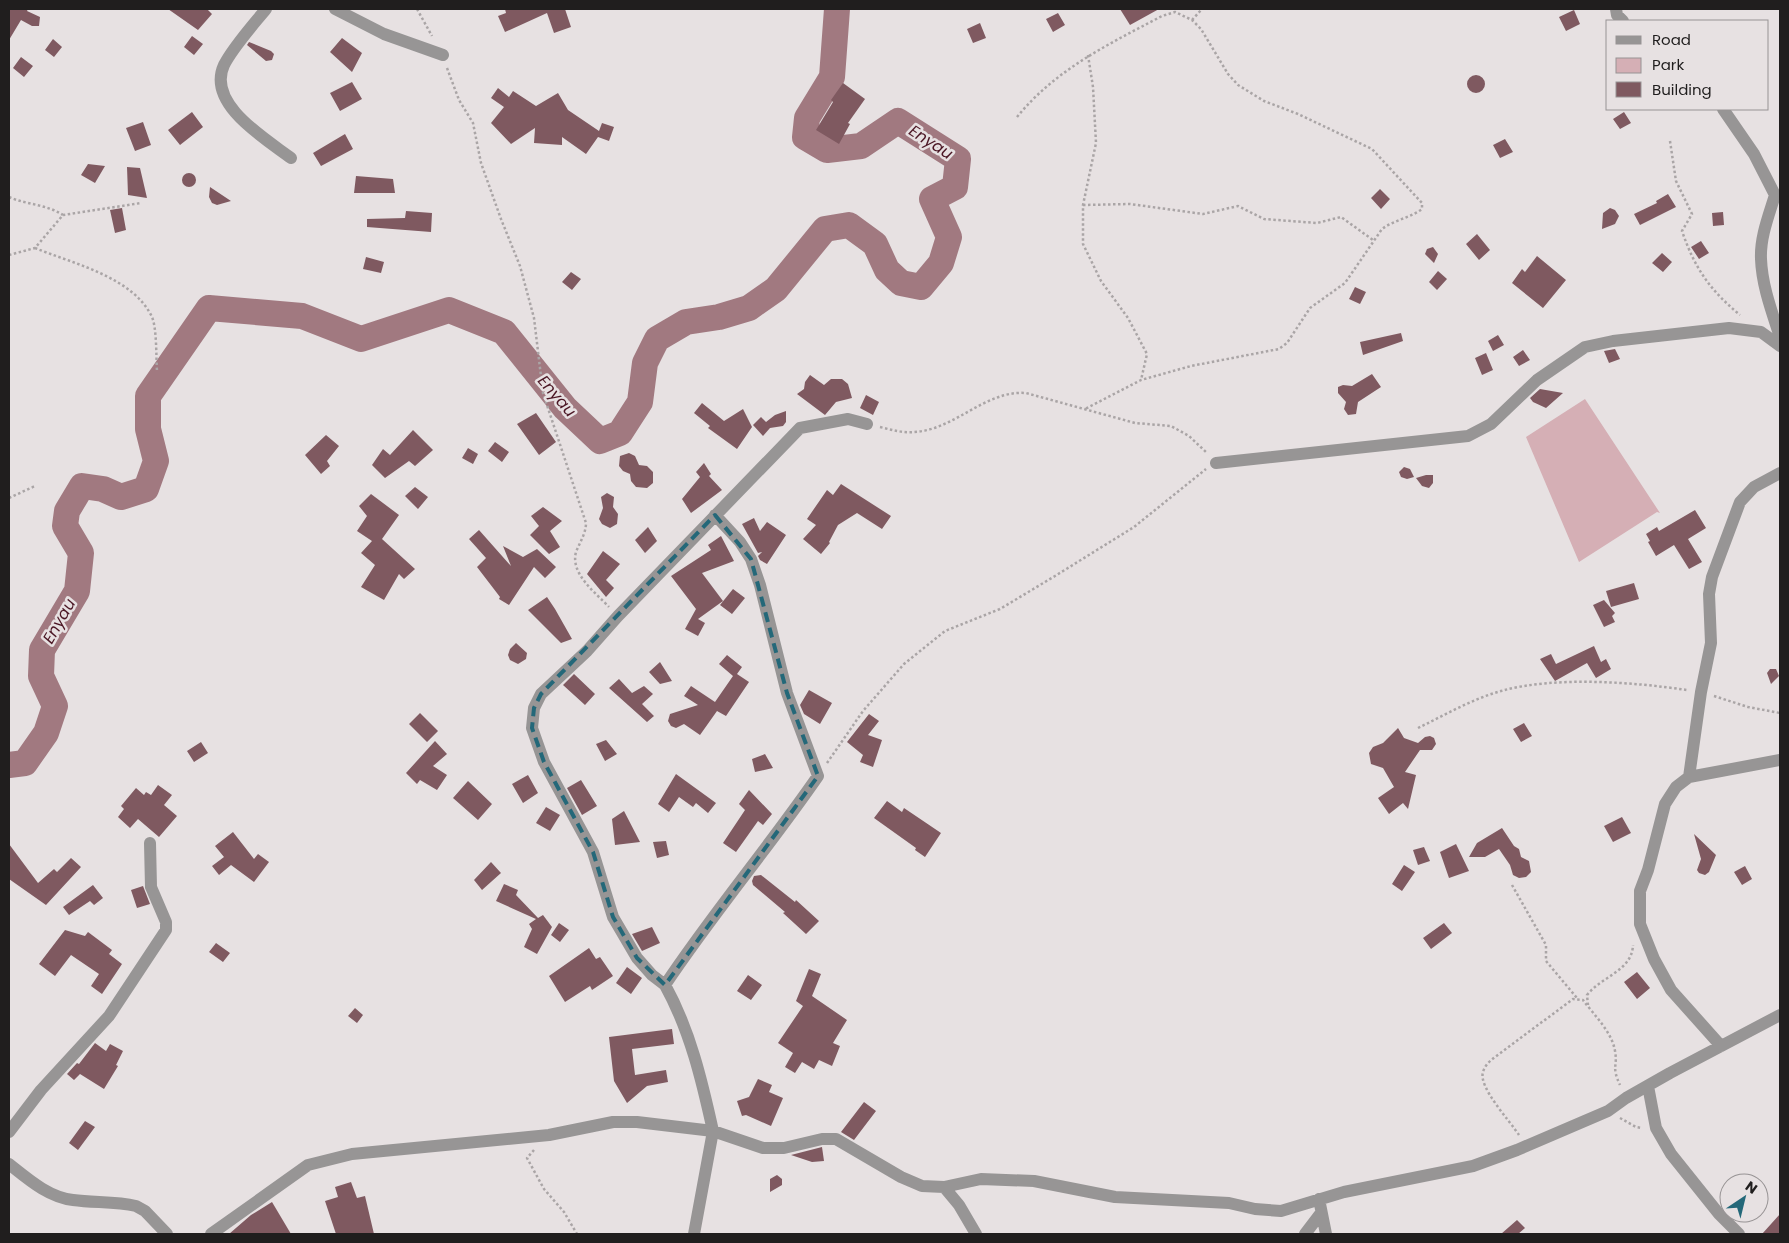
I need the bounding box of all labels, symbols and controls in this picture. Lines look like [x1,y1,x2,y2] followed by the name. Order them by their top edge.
[1606,20,1769,110] legend
[1652,29,1691,50] text: Road
[1652,54,1684,75] text: Park
[1652,79,1712,100] text: Building
[904,119,958,165] water label: Enyau
[532,370,582,422] water label: Enyau
[37,594,81,648] water label: Enyau
[1719,1173,1769,1223] north arrow
[1741,1176,1762,1199] text: N

